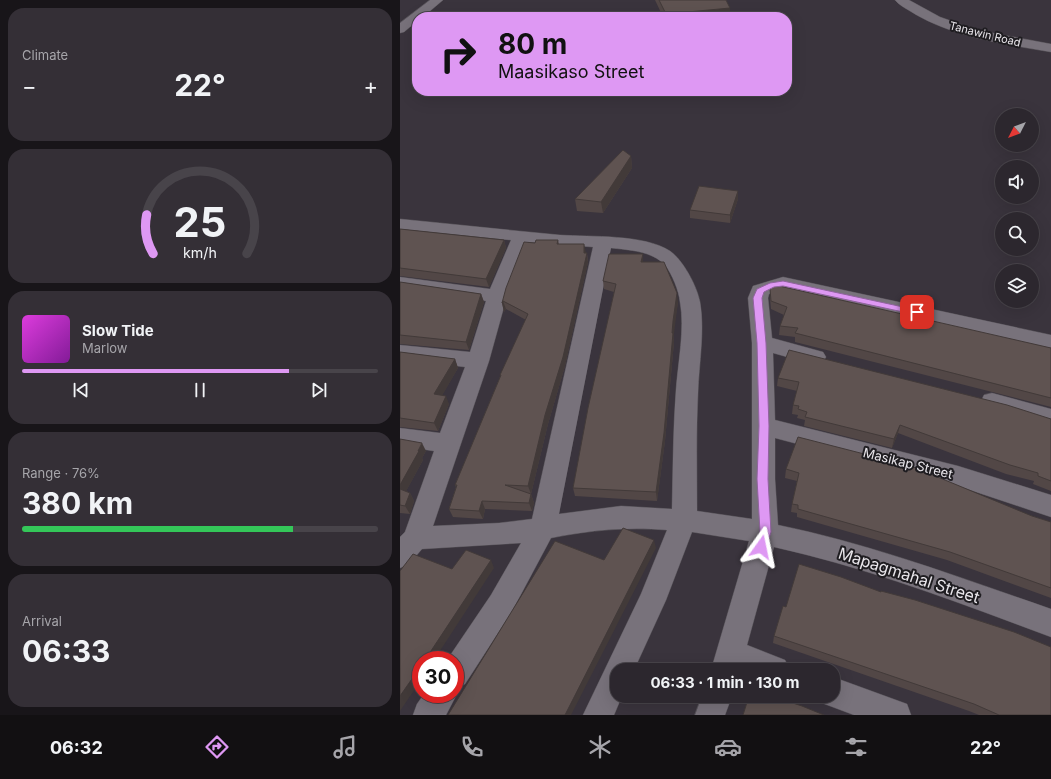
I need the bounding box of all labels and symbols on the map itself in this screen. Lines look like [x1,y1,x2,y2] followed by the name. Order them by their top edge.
[948,18,1022,50] street label: Tanawin Road
[995,108,1039,152] north arrow
[900,295,934,329] pin
[862,444,954,482] street label: Masikap Street
[740,526,782,568] position arrow
[836,543,982,607] street label: Mapagmahal Street
[412,651,464,703] speed limit sign: 30

